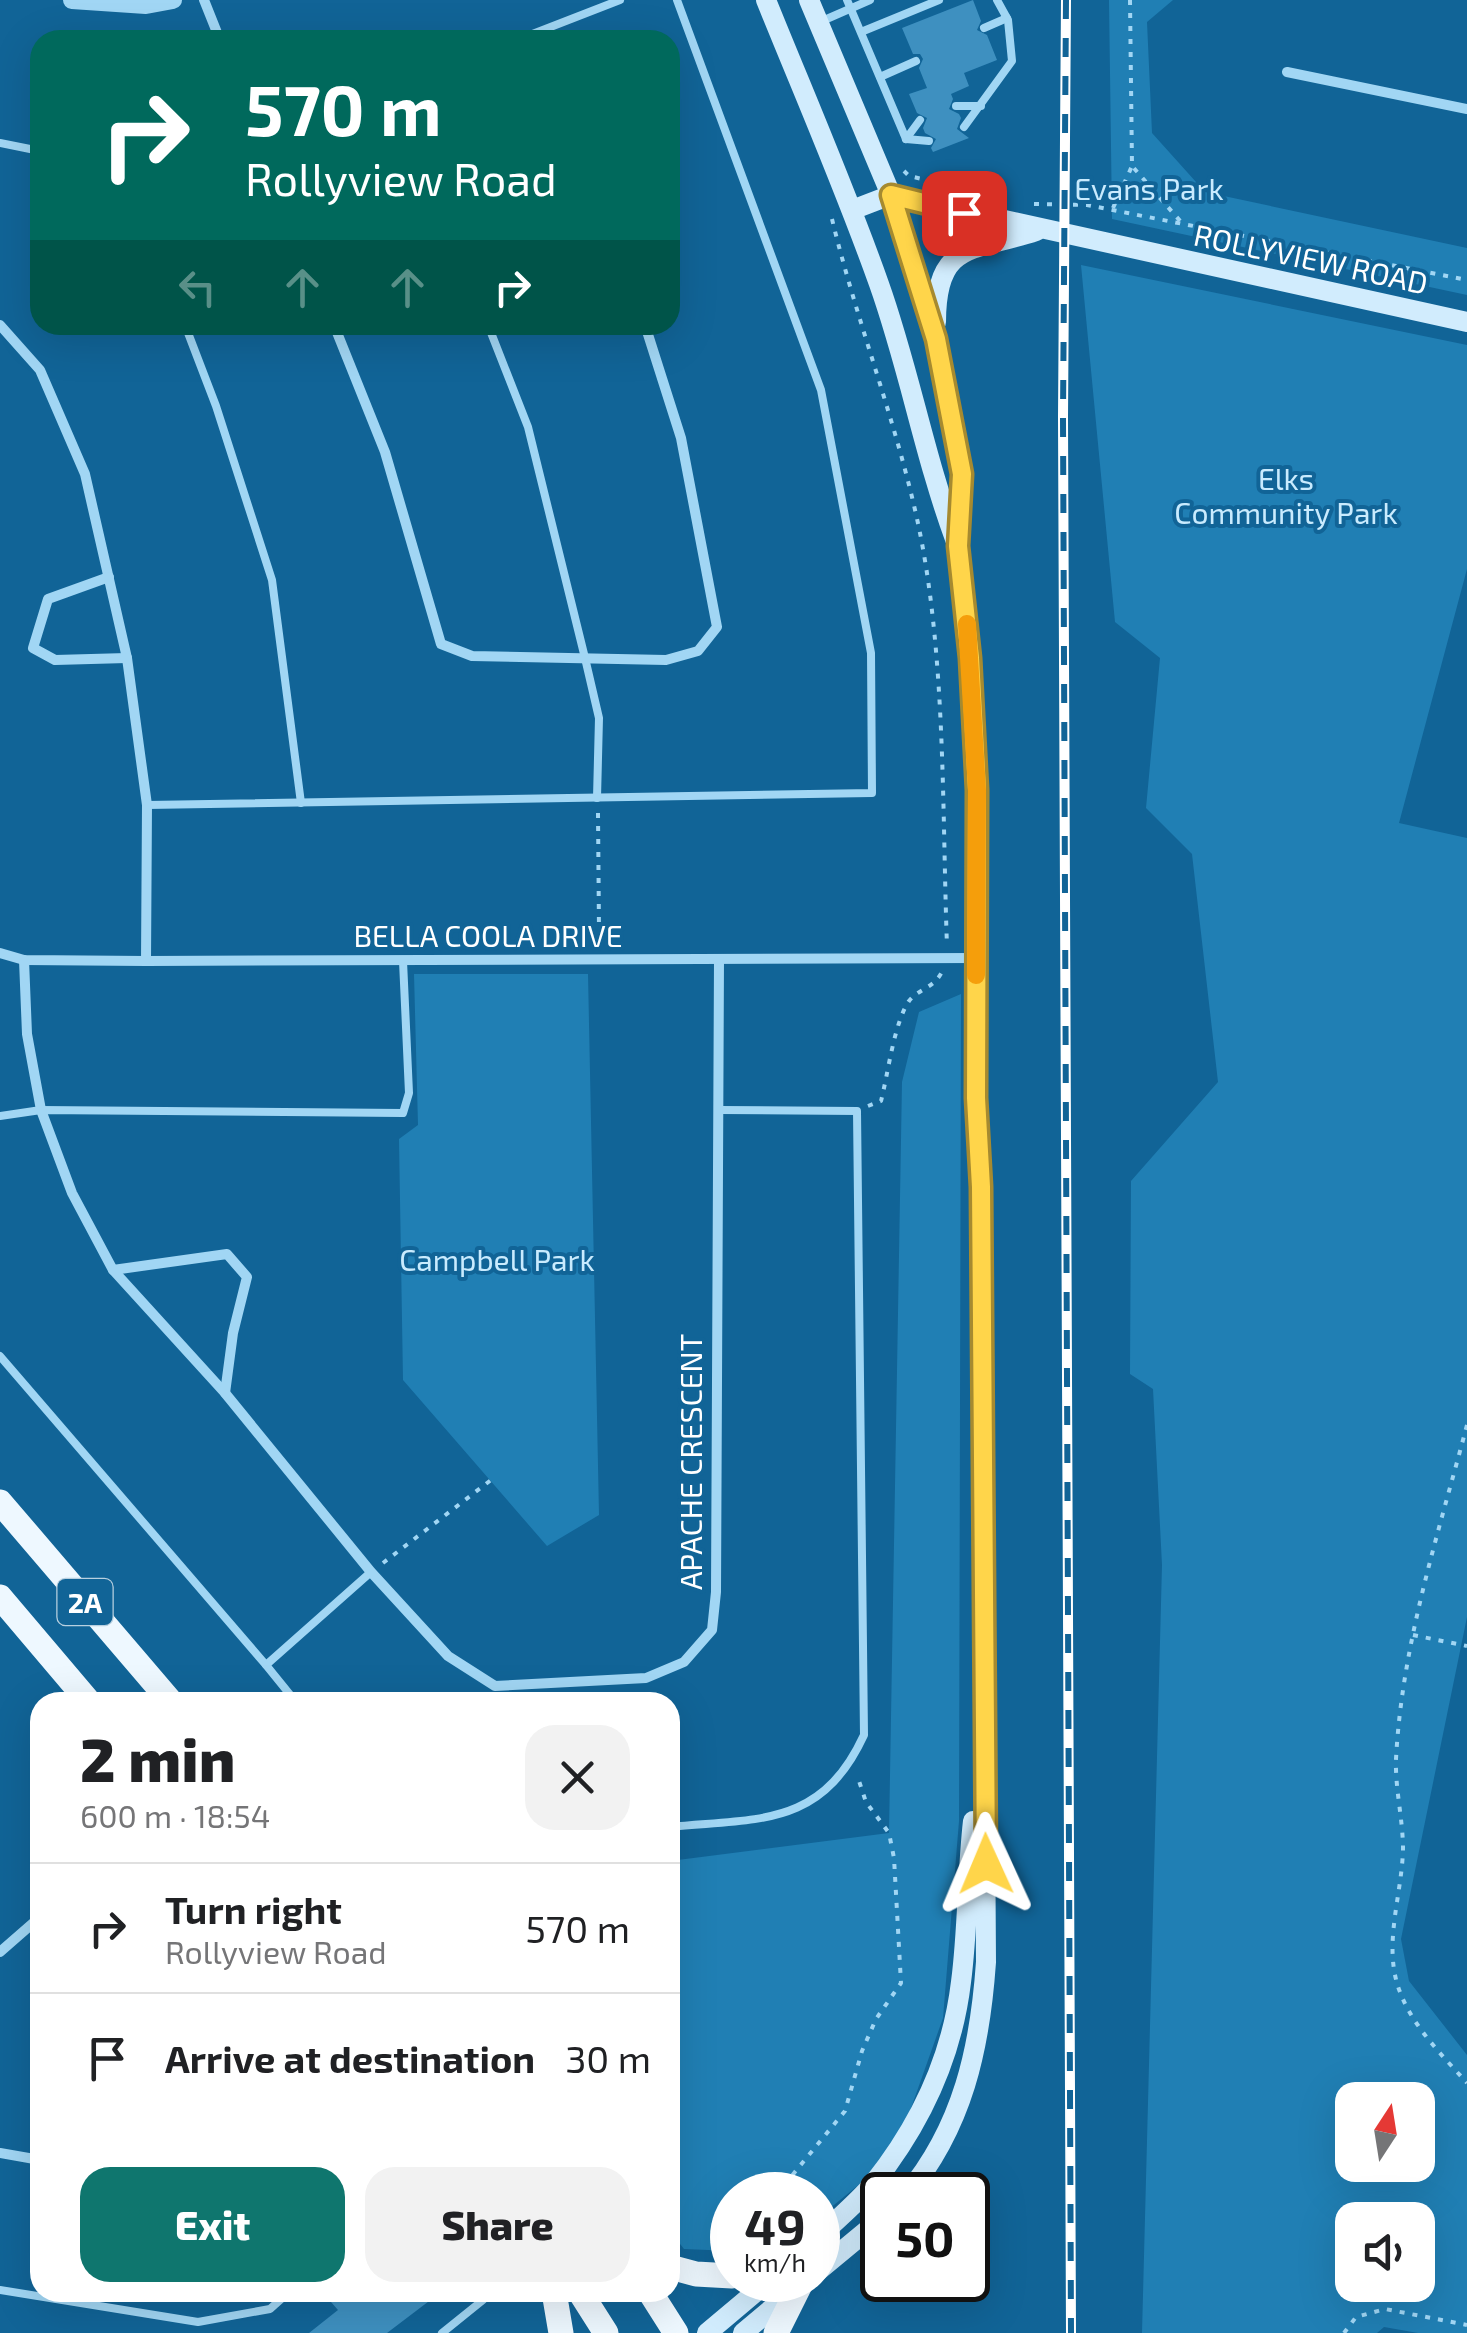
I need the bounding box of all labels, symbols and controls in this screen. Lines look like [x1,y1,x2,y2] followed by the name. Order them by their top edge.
[245,66,442,150] text: 570 m
[80,70,210,200] icon: right
[245,151,557,205] text: Rollyview Road
[1074,170,1224,206] park label: Evans Park
[922,171,1007,256] pin
[937,186,992,241] icon: arrive
[1191,216,1431,300] street label: ROLLYVIEW ROAD
[170,260,225,315] icon: left
[275,260,330,315] icon: ahead
[380,260,435,315] icon: ahead
[485,260,540,315] icon: right
[1174,460,1398,530] park label: Elks Community Park
[353,917,623,953] street label: BELLA COOLA DRIVE
[399,1241,595,1277] park label: Campbell Park
[672,1334,708,1590] street label: APACHE CRESCENT
[58,1579,112,1625] road number: 2A
[80,1722,235,1794] text: 2 min
[525,1725,630,1830] button: close
[80,1796,270,1834] text: 600 m · 18:54
[934,1812,1038,1916] position arrow
[165,1886,342,1932] text: Turn right
[80,1901,135,1956] icon: right
[525,1905,630,1951] text: 570 m
[165,1932,387,1970] text: Rollyview Road
[80,2031,135,2086] icon: arrive
[165,2035,535,2081] text: Arrive at destination
[565,2035,651,2081] text: 30 m
[1335,2082,1435,2182] north arrow
[1335,2082,1435,2302] map controls
[80,2167,345,2282] button: Exit
[365,2167,630,2282] button: Share
[860,2172,990,2302] speed limit sign: 50
[744,2195,806,2255] text: 49
[1335,2202,1435,2302] button: sound
[744,2247,806,2277] text: km/h

